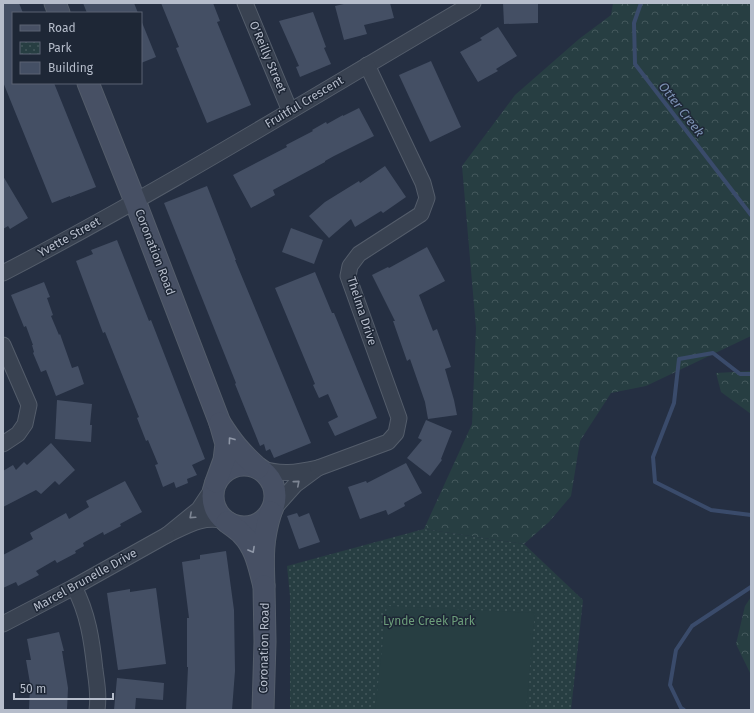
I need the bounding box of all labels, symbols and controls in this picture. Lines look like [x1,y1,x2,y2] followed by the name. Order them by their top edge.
[12,12,142,84] legend
[247,19,290,96] street label: O'Reilly Street
[48,21,76,35] text: Road
[48,41,72,55] text: Park
[48,61,94,75] text: Building
[262,73,346,131] street label: Fruitful Crescent
[656,79,708,140] water label: Otter Creek
[132,207,178,297] street label: Coronation Road
[35,214,103,260] street label: Yvette Street
[344,275,380,347] street label: Thelma Drive
[228,437,236,444] one-way arrow
[293,481,300,488] one-way arrow
[189,511,196,518] one-way arrow
[248,545,255,553] one-way arrow
[31,546,139,614] street label: Marcel Brunelle Drive
[256,602,272,694] street label: Coronation Road
[383,614,476,628] park label: Lynde Creek Park
[14,675,113,701] scale bar
[20,682,46,696] text: 50 m

